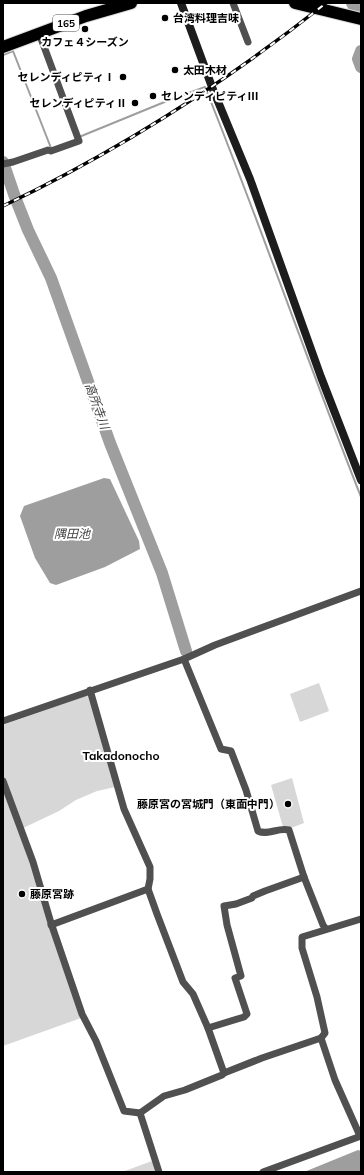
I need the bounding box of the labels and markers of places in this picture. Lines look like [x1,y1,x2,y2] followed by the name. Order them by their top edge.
[173,11,239,25] place label: 台湾料理吉味
[160,13,170,23] marker: 台湾料理吉味
[80,24,90,34] marker: カフェ４シーズン
[41,35,129,49] place label: カフェ４シーズン
[183,63,227,77] place label: 太田木材
[170,65,180,75] marker: 太田木材
[17,70,115,84] place label: セレンディピティⅠ
[118,72,128,82] marker: セレンディピティⅠ
[161,89,259,103] place label: セレンディピティⅢ
[148,91,158,101] marker: セレンディピティⅢ
[29,96,127,110] place label: セレンディピティⅡ
[130,98,140,108] marker: セレンディピティⅡ
[137,797,280,811] place label: 藤原宮の宮城門（東面中門）
[283,799,293,809] marker: 藤原宮の宮城門（東面中門）
[30,887,74,901] place label: 藤原宮跡
[17,889,27,899] marker: 藤原宮跡

